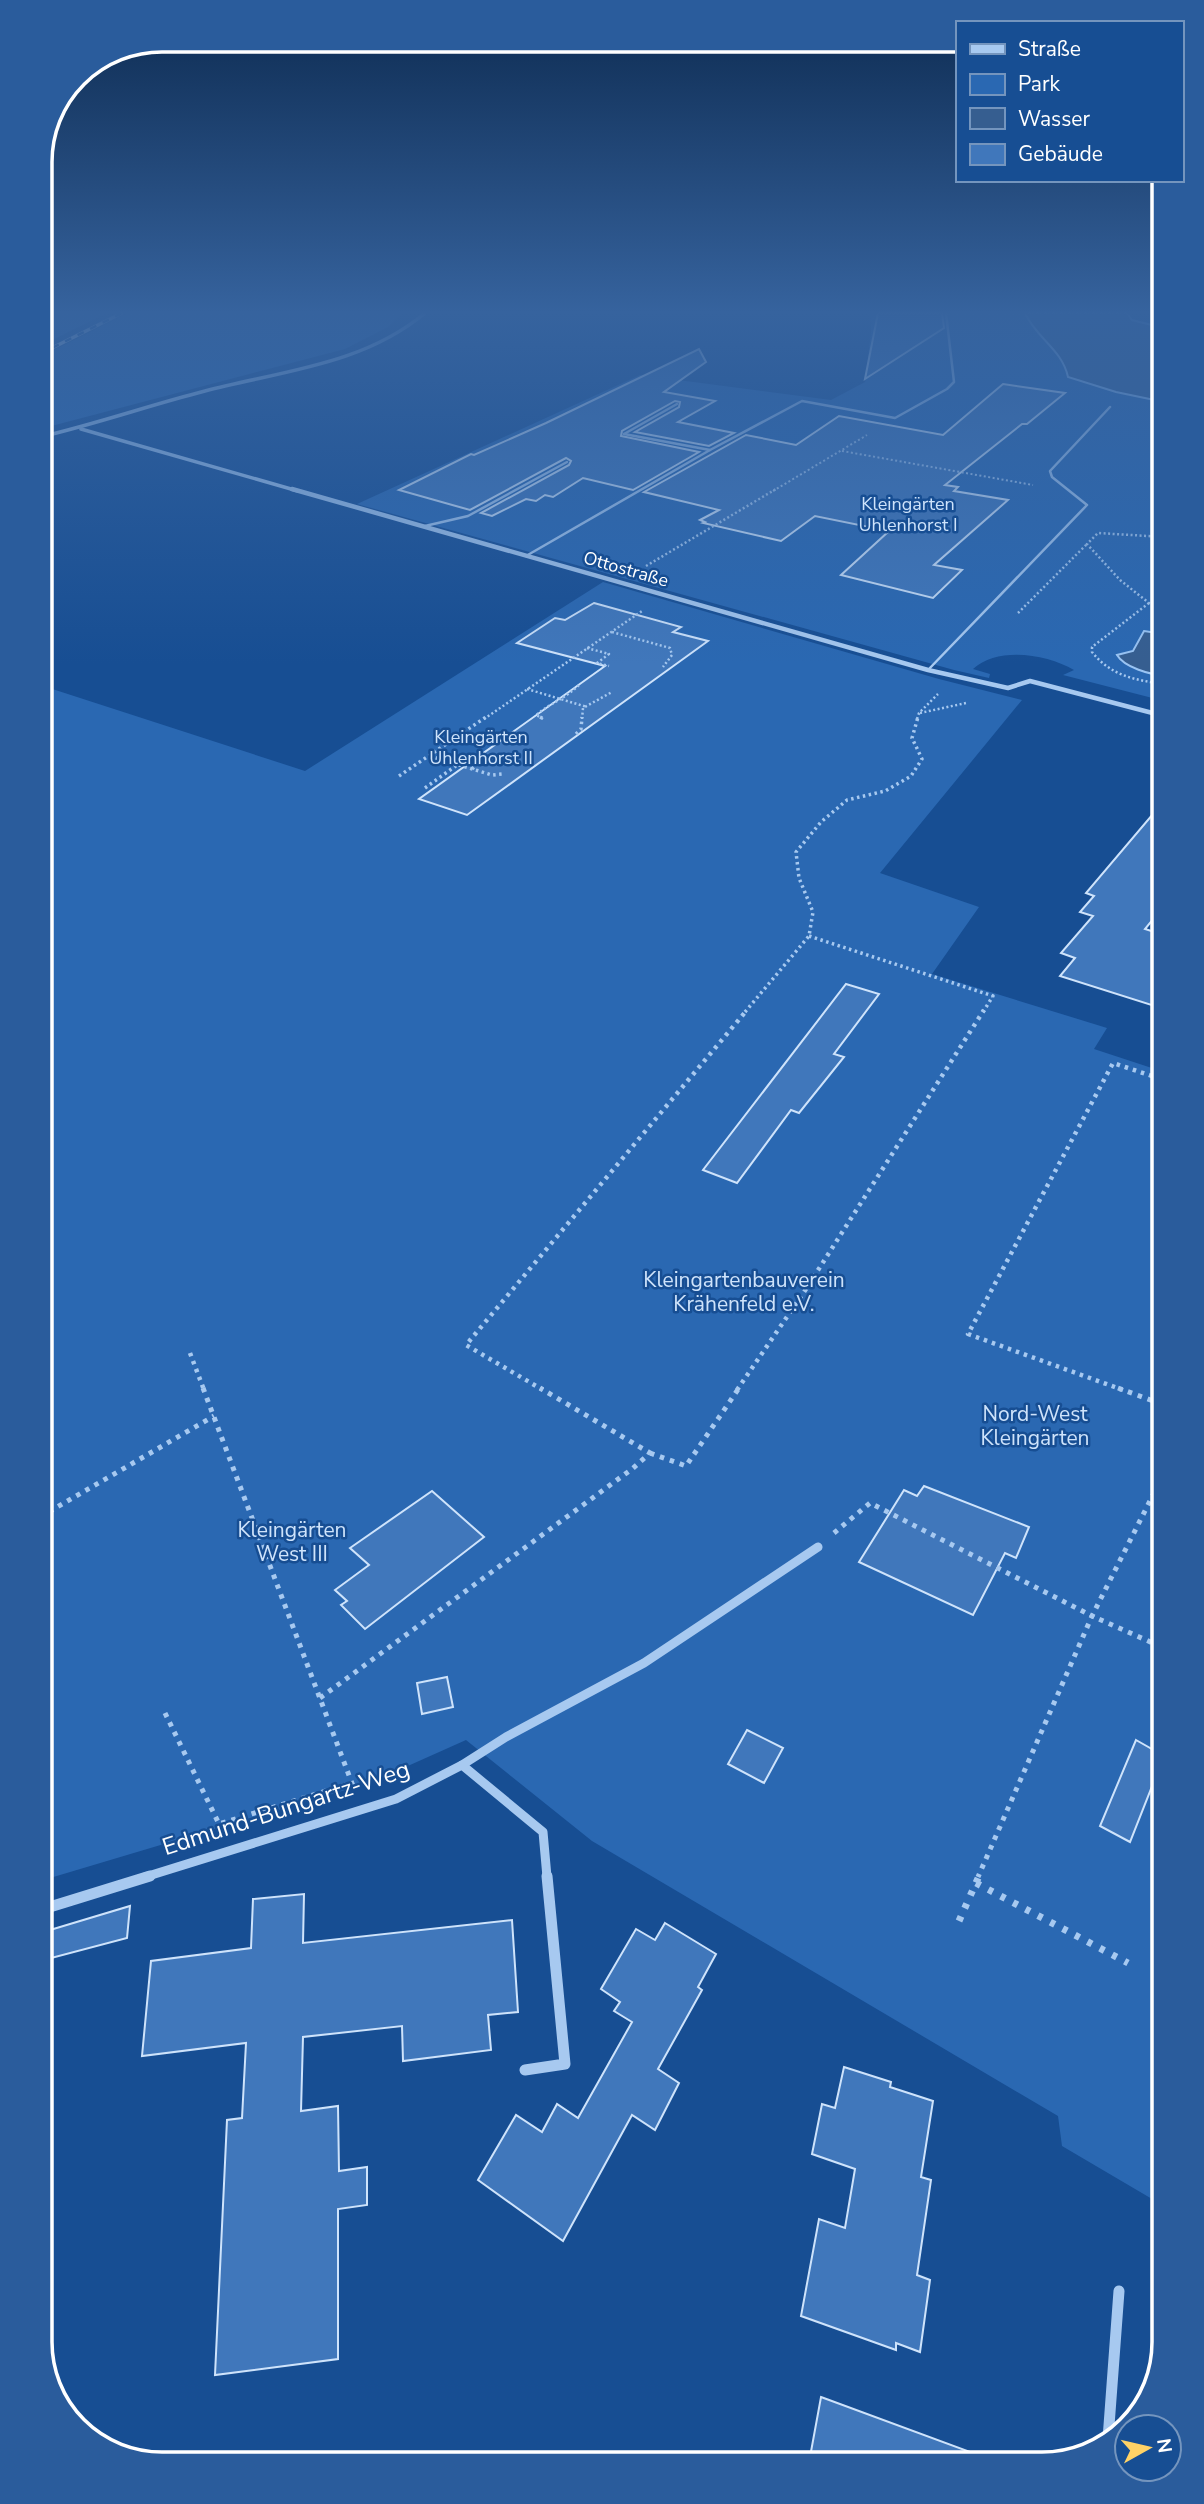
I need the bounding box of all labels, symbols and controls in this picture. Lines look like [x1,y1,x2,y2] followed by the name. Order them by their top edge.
[956,21,1183,182] legend
[1018,35,1081,63] text: Straße
[1018,70,1060,98] text: Park
[1018,105,1090,133] text: Wasser
[1018,140,1103,168] text: Gebäude
[858,492,958,537] park label: Kleingärten Uhlenhorst I
[581,545,671,593] street label: Ottostraße
[429,725,533,770] park label: Kleingärten Uhlenhorst II
[643,1266,845,1318] park label: Kleingartenbauverein Krähenfeld e.V.
[980,1400,1090,1452] park label: Nord-West Kleingärten
[237,1516,347,1568] park label: Kleingärten West III
[158,1753,414,1863] street label: Edmund-Bungartz-Weg
[1113,2413,1183,2483] north arrow
[1150,2437,1178,2455] text: N

